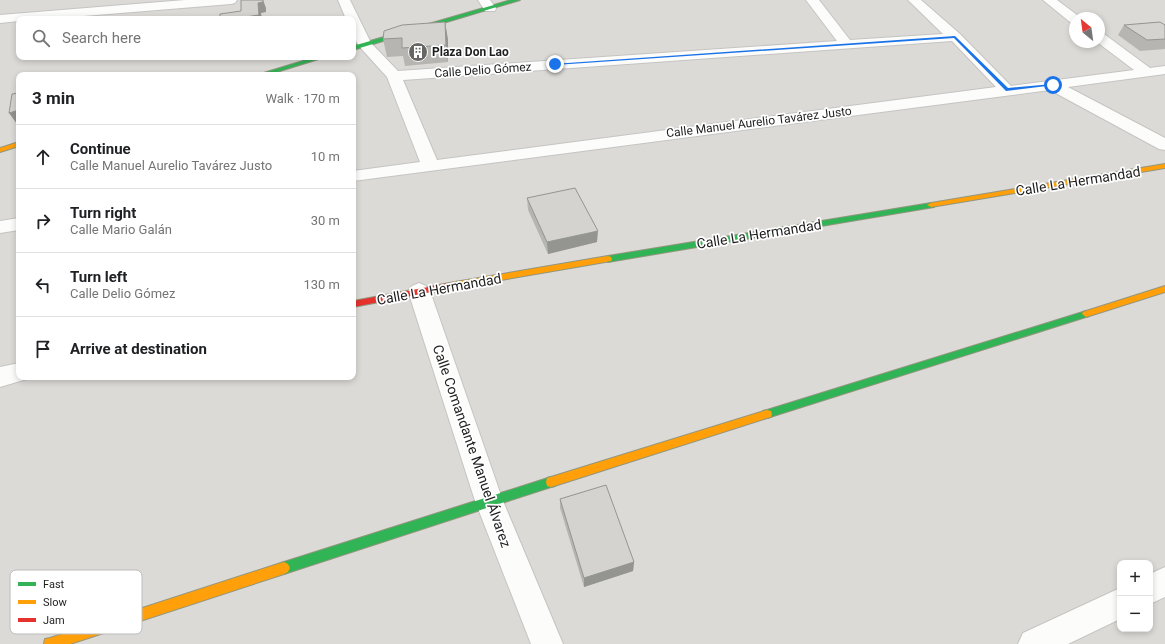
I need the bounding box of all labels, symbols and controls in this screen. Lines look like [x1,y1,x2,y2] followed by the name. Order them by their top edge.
[1069,12,1105,48] north arrow
[16,16,356,60] search box
[30,27,52,49] icon: search
[62,29,141,47] text: Search here
[407,41,429,63] building icon: Plaza Don Lao
[432,45,509,59] place label: Plaza Don Lao
[546,55,564,73] route end
[434,60,532,80] street label: Calle Delio Gómez
[1044,76,1062,94] route start
[32,88,75,108] text: 3 min
[265,91,340,106] text: Walk · 170 m
[666,104,853,140] street label: Calle Manuel Aurelio Tavárez Justo
[70,140,131,158] text: Continue
[32,146,54,168] icon: ahead
[311,149,340,164] text: 10 m
[70,158,272,173] text: Calle Manuel Aurelio Tavárez Justo
[1014,163,1142,199] street label: Calle La Hermandad
[70,204,136,222] text: Turn right
[32,210,54,232] icon: right
[311,213,340,228] text: 30 m
[695,216,823,252] street label: Calle La Hermandad
[70,222,172,237] text: Calle Mario Galán
[70,268,127,286] text: Turn left
[375,270,503,308] street label: Calle La Hermandad
[32,274,54,296] icon: left
[303,277,340,292] text: 130 m
[70,286,175,301] text: Calle Delio Gómez
[32,338,54,360] icon: arrive
[70,340,207,358] text: Arrive at destination
[430,342,515,549] street label: Calle Comandante Manuel Álvarez
[1117,560,1153,632] map controls
[1117,560,1153,596] button: +
[10,570,142,634] legend
[43,578,65,591] text: Fast
[43,596,67,609] text: Slow
[1117,596,1153,632] button: −
[43,614,65,627] text: Jam

